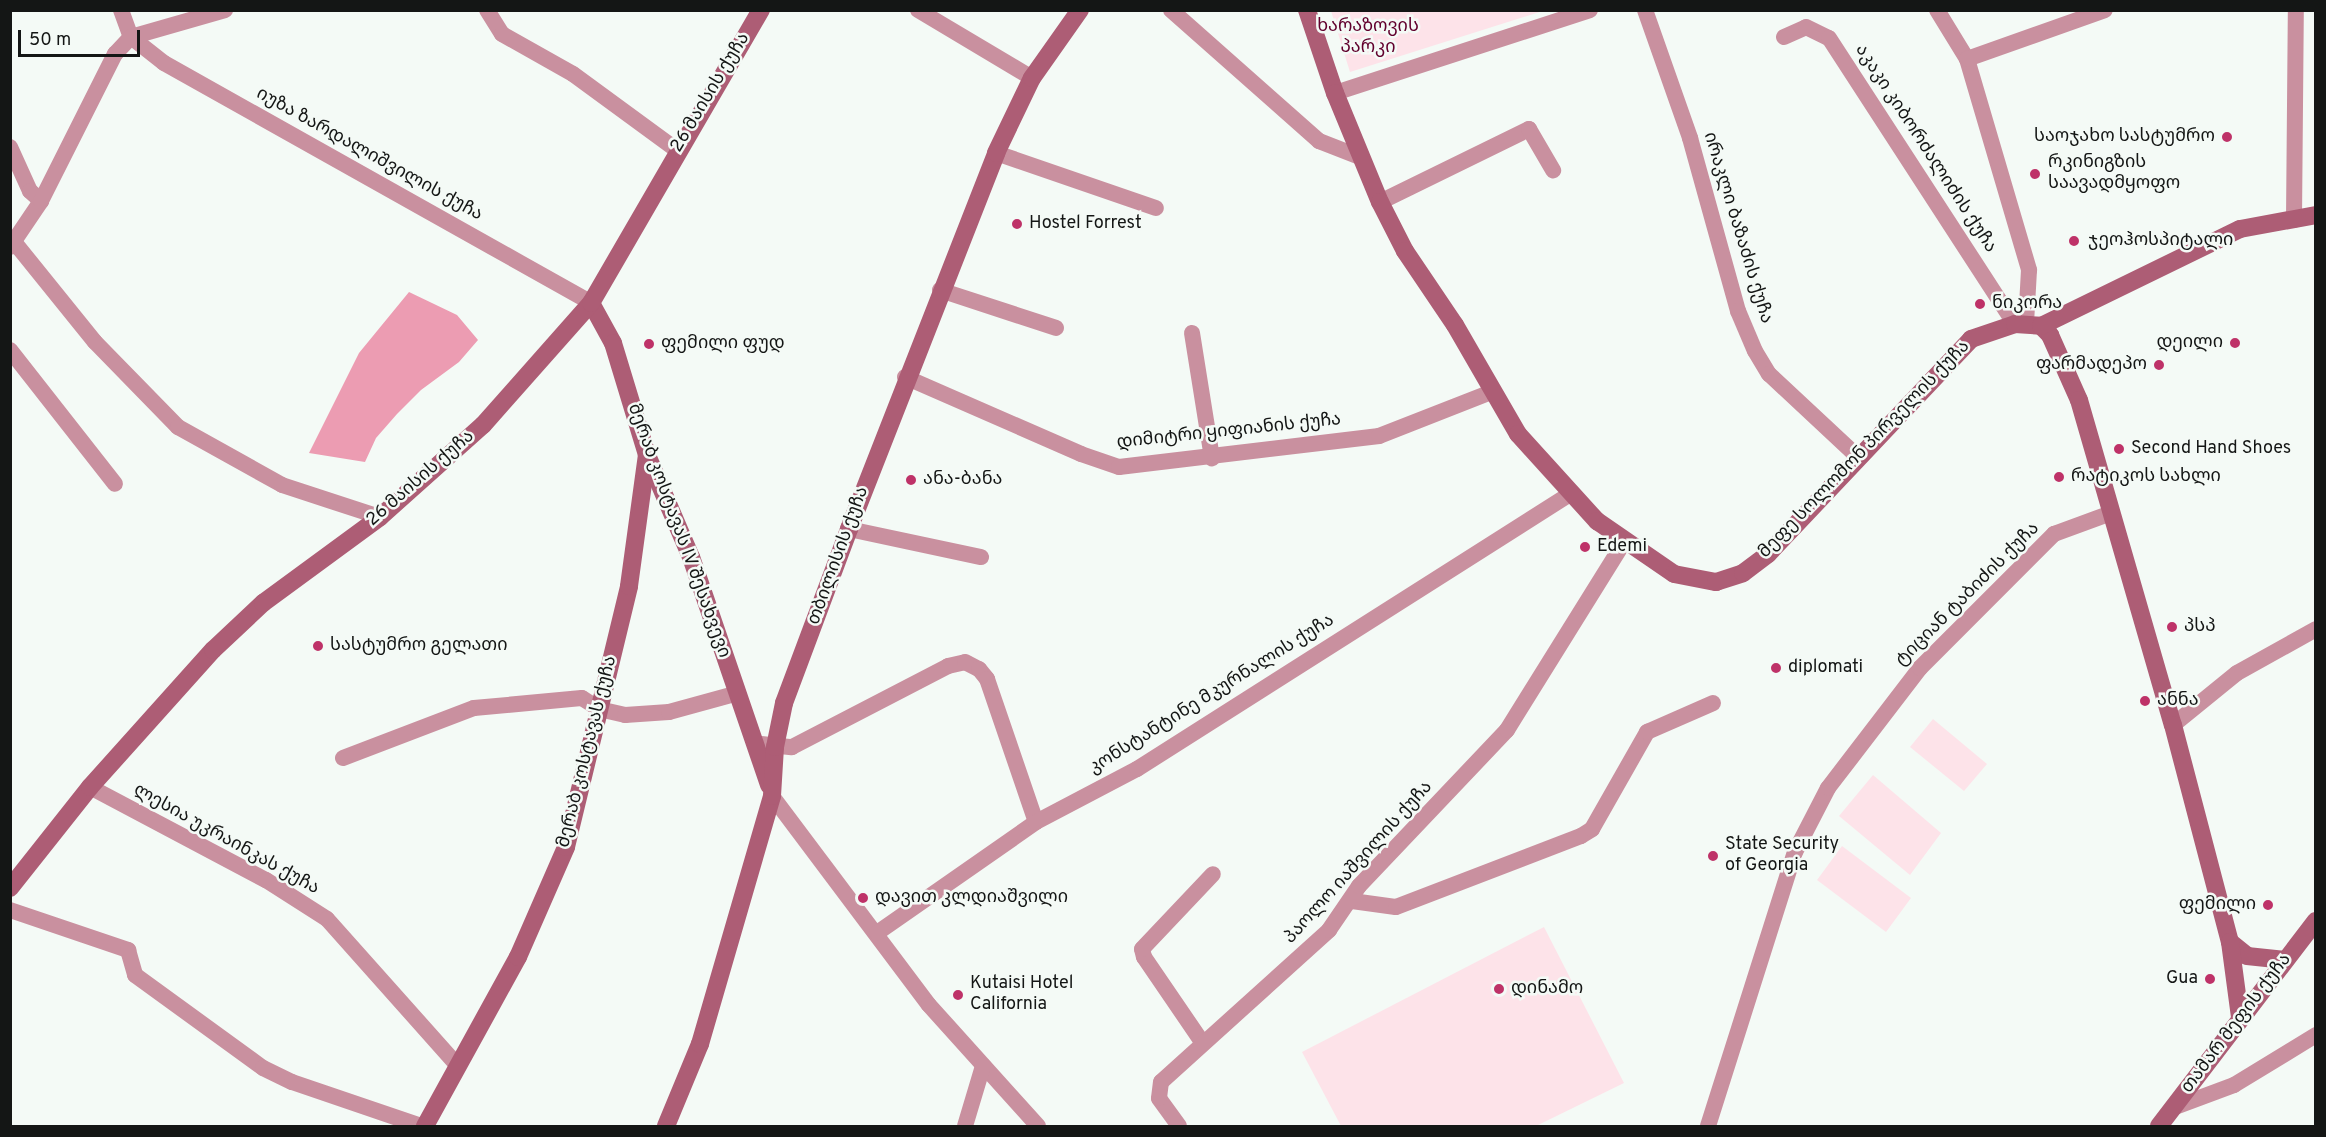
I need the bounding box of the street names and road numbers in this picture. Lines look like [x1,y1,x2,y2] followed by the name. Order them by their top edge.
[667,29,755,157] street label: 26 მაისის ქუჩა
[1849,41,2001,257] street label: აკაკი კიბორძალიძის ქუჩა
[252,84,486,226] street label: იუზა ზარდალიშვილის ქუჩა
[1698,130,1776,326] street label: ირაკლი ბაზაძის ქუჩა
[1755,337,1975,563] street label: მეფე სოლომონ პირველის ქუჩა
[622,401,734,661] street label: მერაბ კოსტავას IV შესახვევი
[1116,409,1342,455] street label: დიმიტრი ყიფიანის ქუჩა
[363,426,479,532] street label: 26 მაისის ქუჩა
[804,484,874,628] street label: თბილისის ქუჩა
[1892,519,2044,671] street label: ტიციან ტაბიძის ქუჩა
[1085,610,1339,780] street label: კონსტანტინე მკურნალის ქუჩა
[554,654,622,850] street label: მერაბ კოსტავას ქუჩა
[1280,777,1438,949] street label: პაოლო იაშვილის ქუჩა
[129,780,323,900] street label: ლესია უკრაინკას ქუჩა
[2177,950,2297,1098] street label: თამარ მეფის ქუჩა

